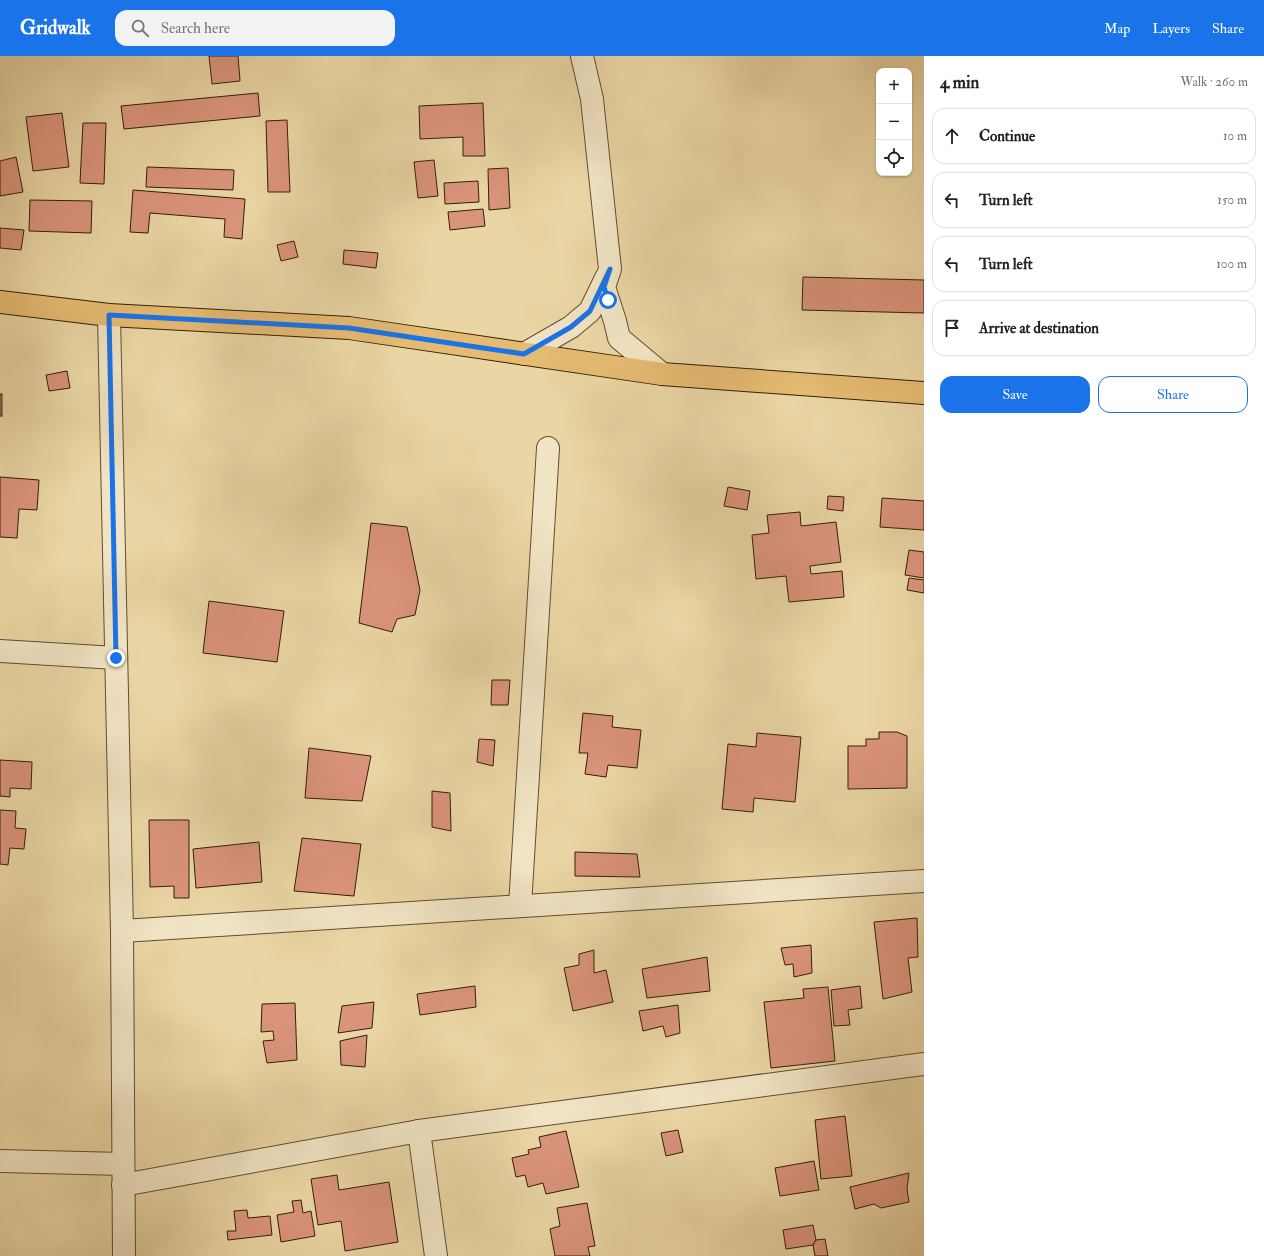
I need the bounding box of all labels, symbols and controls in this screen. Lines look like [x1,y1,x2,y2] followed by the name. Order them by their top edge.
[115,10,395,46] search box
[20,16,91,40] text: Gridwalk
[129,17,151,39] icon: search
[161,19,230,38] text: Search here
[1104,20,1130,37] text: Map
[1152,20,1190,37] text: Layers
[1212,20,1244,37] text: Share
[876,68,912,176] map controls
[876,68,912,104] button: +
[940,72,979,93] text: 4 min
[1180,74,1248,90] text: Walk · 260 m
[876,104,912,140] button: −
[941,125,963,147] icon: ahead
[979,127,1035,146] text: Continue
[1223,128,1247,144] text: 10 m
[876,140,912,176] button: locate
[941,189,963,211] icon: left
[979,191,1033,210] text: Turn left
[1217,192,1247,208] text: 150 m
[941,253,963,275] icon: left
[979,255,1033,274] text: Turn left
[1216,256,1247,272] text: 100 m
[599,291,617,309] route start
[941,317,963,339] icon: arrive
[979,319,1099,338] text: Arrive at destination
[940,376,1090,413] button: Save
[1098,376,1248,413] button: Share
[107,649,125,667] route end

